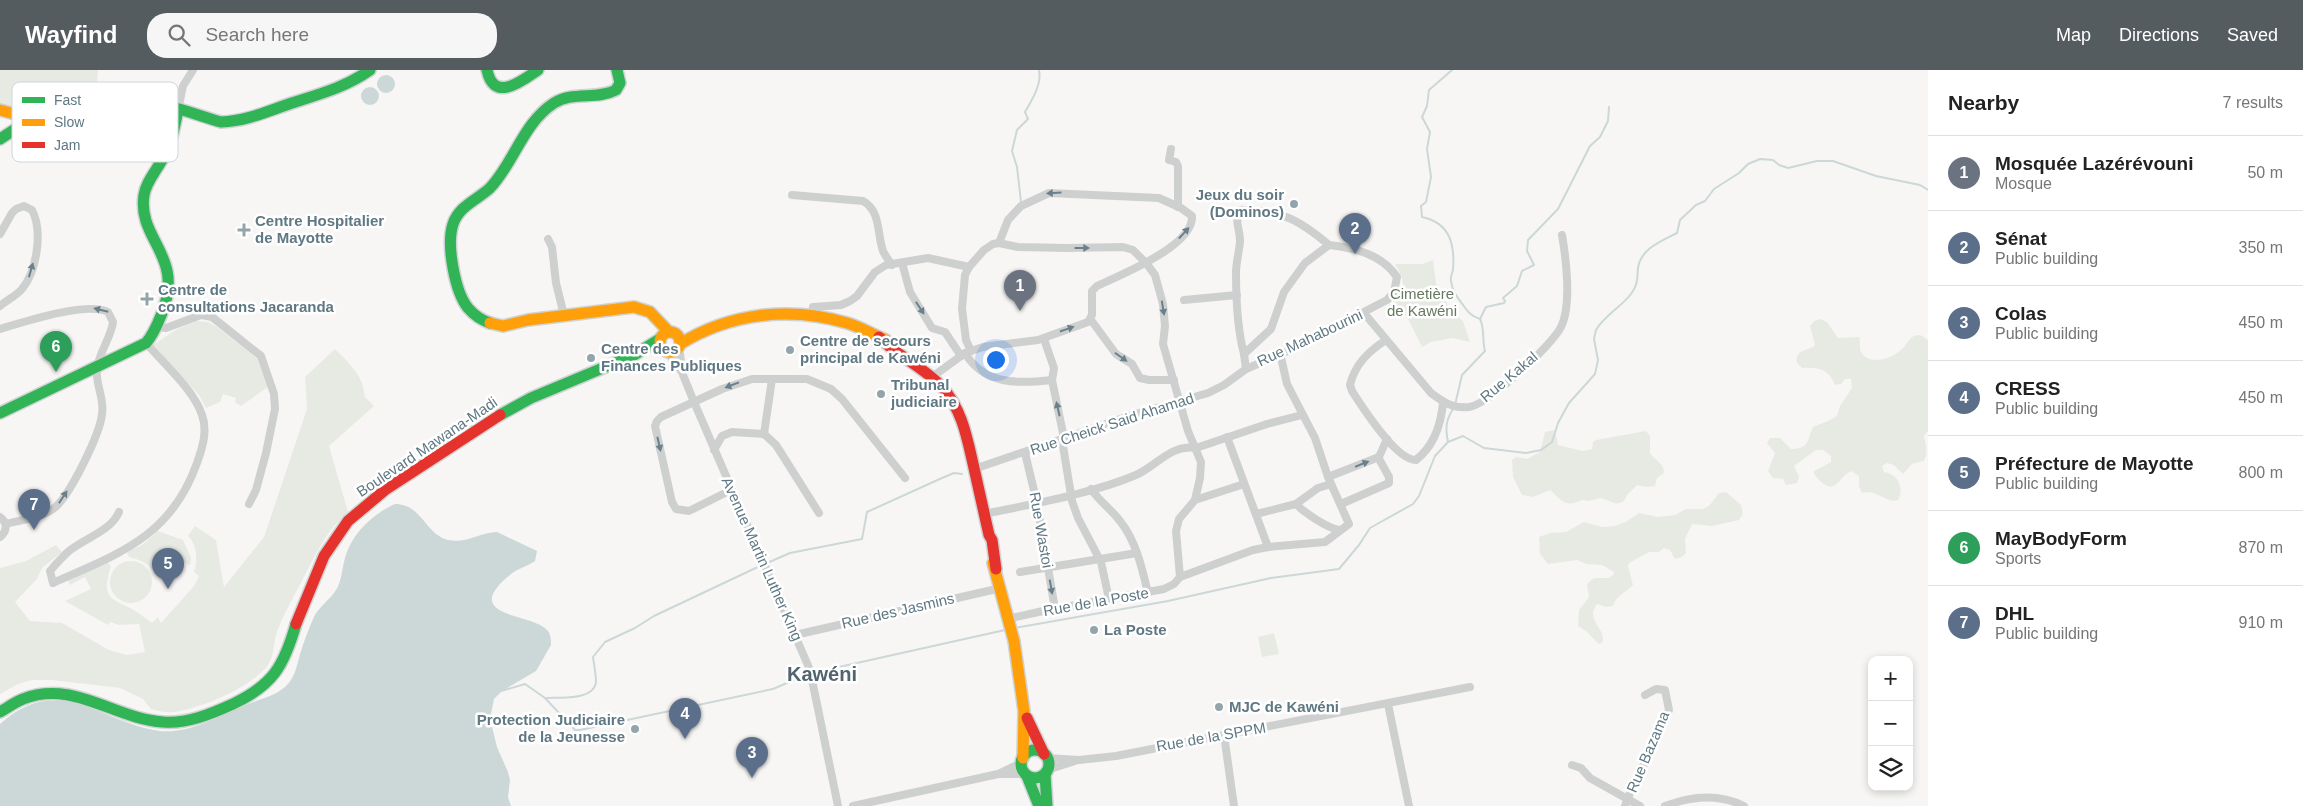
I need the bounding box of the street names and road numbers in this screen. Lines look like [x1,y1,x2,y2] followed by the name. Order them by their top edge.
[1254,306,1365,369] street label: Rue Mahabourini
[1477,348,1541,405] street label: Rue Kakal
[1028,389,1196,458] street label: Rue Cheick Said Ahamad
[353,393,500,500] street label: Boulevard Mawana-Madi
[719,474,806,643] street label: Avenue Martin Luther King
[1026,491,1057,569] street label: Rue Wastoi
[1042,584,1150,619] street label: Rue de la Poste
[840,589,956,632] street label: Rue des Jasmins
[1623,708,1673,795] street label: Rue Bazama
[1155,719,1267,755] street label: Rue de la SPPM

